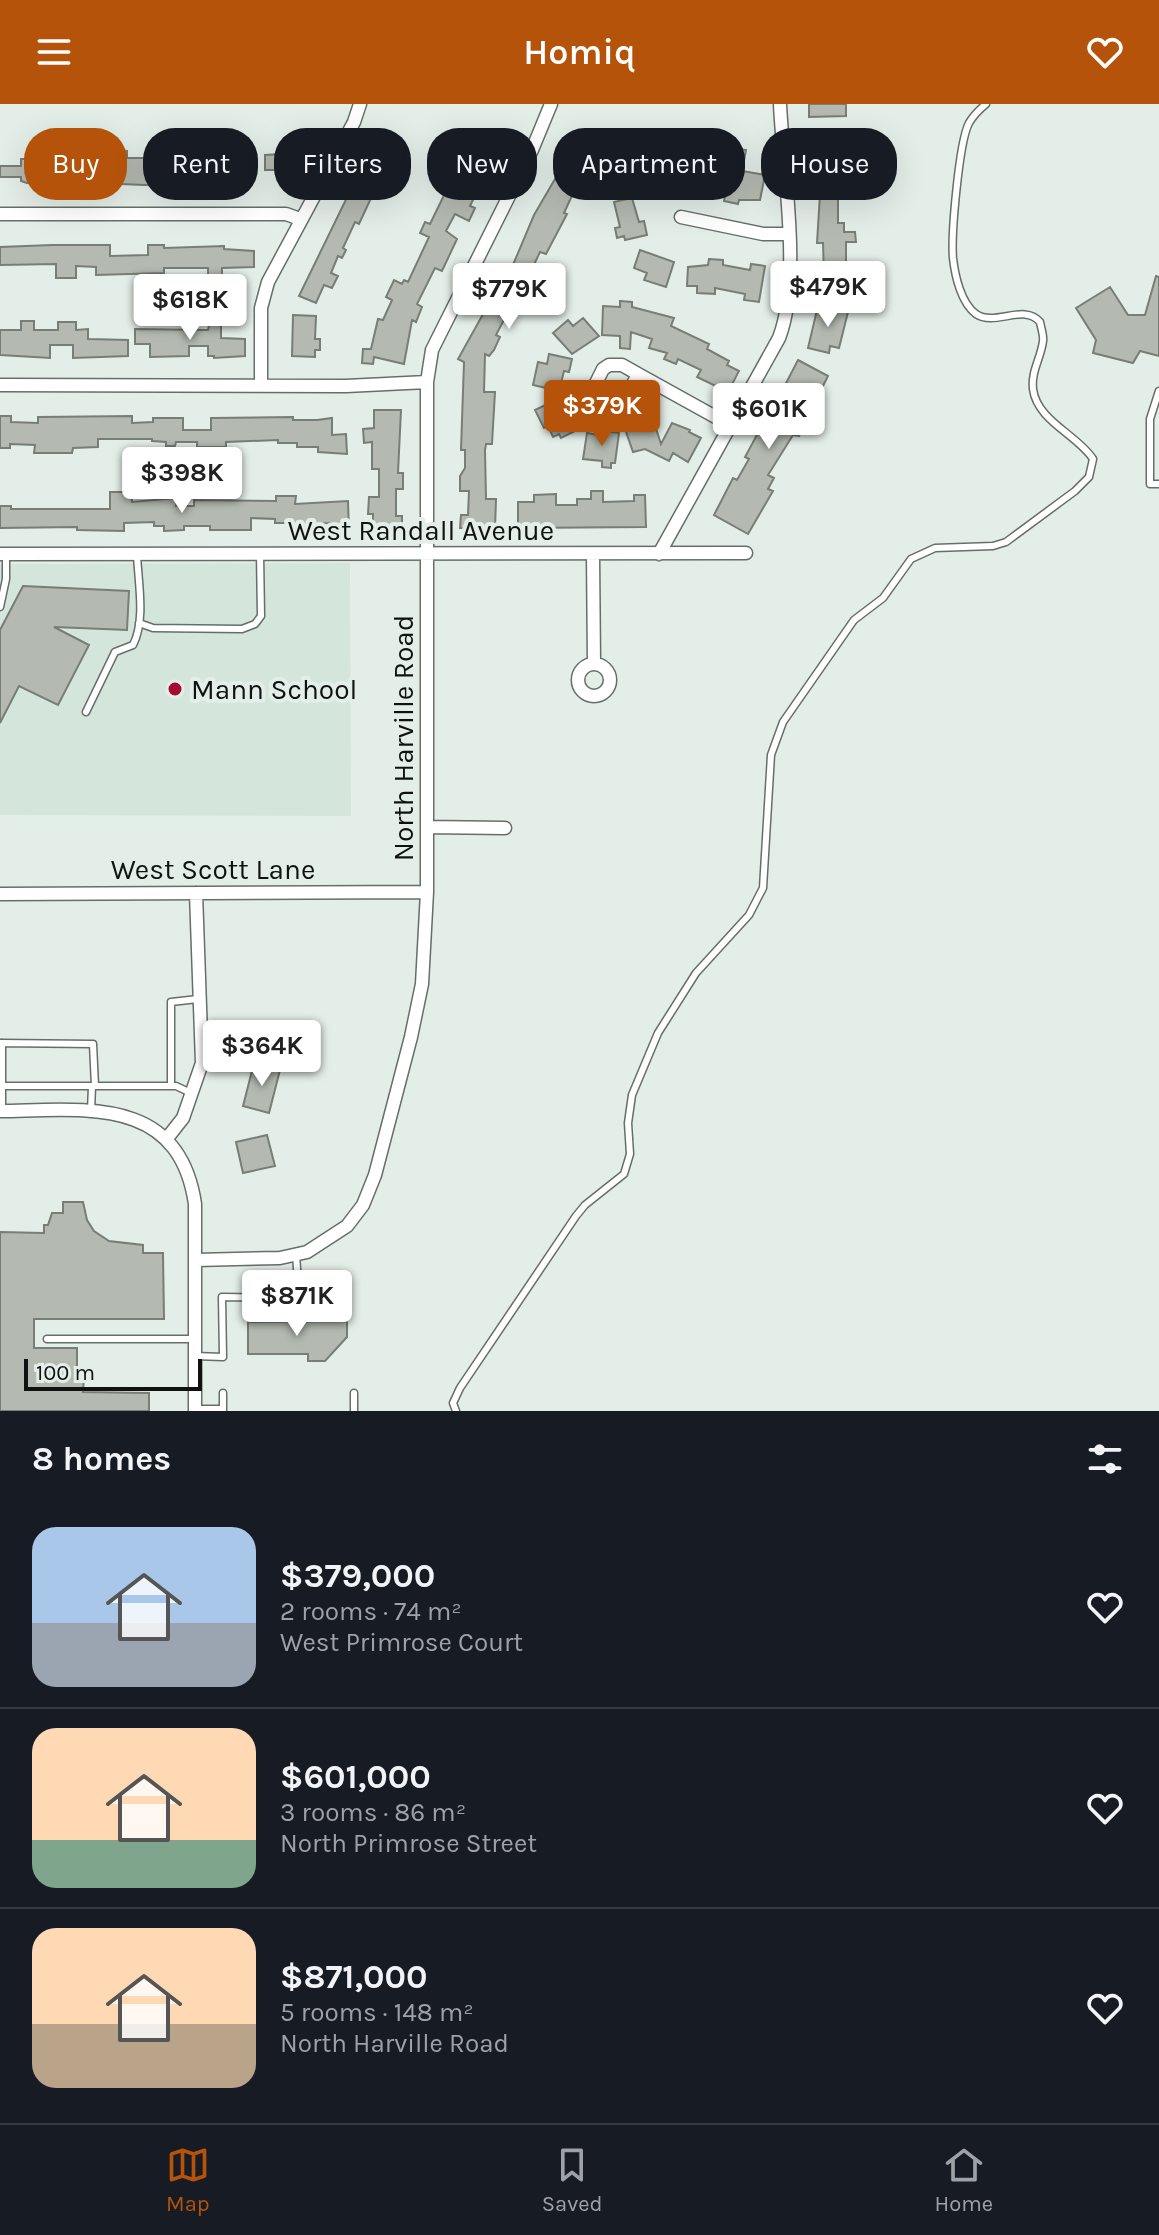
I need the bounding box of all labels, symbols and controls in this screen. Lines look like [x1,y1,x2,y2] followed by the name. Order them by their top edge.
[32,30,76,74] icon: menu
[1083,30,1127,74] icon: heart
[523,31,636,73] text: Homiq
[24,128,127,200] chip: Buy
[143,128,258,200] chip: Rent
[274,128,411,200] chip: Filters
[427,128,537,200] chip: New
[553,128,745,200] chip: Apartment
[761,128,897,200] chip: House
[772,261,884,329] pin: $479K
[453,263,565,331] pin: $779K
[788,271,868,302] text: $479K
[471,273,547,304] text: $779K
[134,274,246,342] pin: $618K
[152,284,228,315] text: $618K
[546,380,658,448] pin: $379K
[713,383,825,451] pin: $601K
[562,390,642,421] text: $379K
[731,393,807,424] text: $601K
[126,447,238,515] pin: $398K
[140,457,224,488] text: $398K
[288,514,554,547] street label: West Randall Avenue
[387,615,420,861] street label: North Harville Road
[191,673,357,706] place label: Mann School
[166,680,184,698] marker: Mann School
[111,853,315,886] street label: West Scott Lane
[206,1020,318,1088] pin: $364K
[221,1030,303,1061] text: $364K
[241,1270,353,1338] pin: $871K
[260,1280,334,1311] text: $871K
[24,1355,202,1391] scale bar
[36,1360,95,1386] text: 100 m
[1083,1437,1127,1481] icon: filters
[32,1439,171,1479] text: 8 homes
[280,1556,435,1596] text: $379,000
[96,1559,192,1655] icon: home
[1083,1585,1127,1629] icon: heart
[280,1596,462,1627] text: 2 rooms · 74 m²
[280,1627,523,1658] text: West Primrose Court
[280,1757,431,1797] text: $601,000
[96,1760,192,1856] icon: home
[1083,1786,1127,1830] icon: heart
[280,1797,466,1828] text: 3 rooms · 86 m²
[280,1828,537,1859] text: North Primrose Street
[280,1957,428,1997] text: $871,000
[96,1960,192,2056] icon: home
[1083,1986,1127,2030] icon: heart
[280,1997,474,2028] text: 5 rooms · 148 m²
[280,2028,509,2059] text: North Harville Road
[166,2143,210,2217] tab: Map
[542,2143,603,2217] tab: Saved
[934,2143,993,2217] tab: Home

